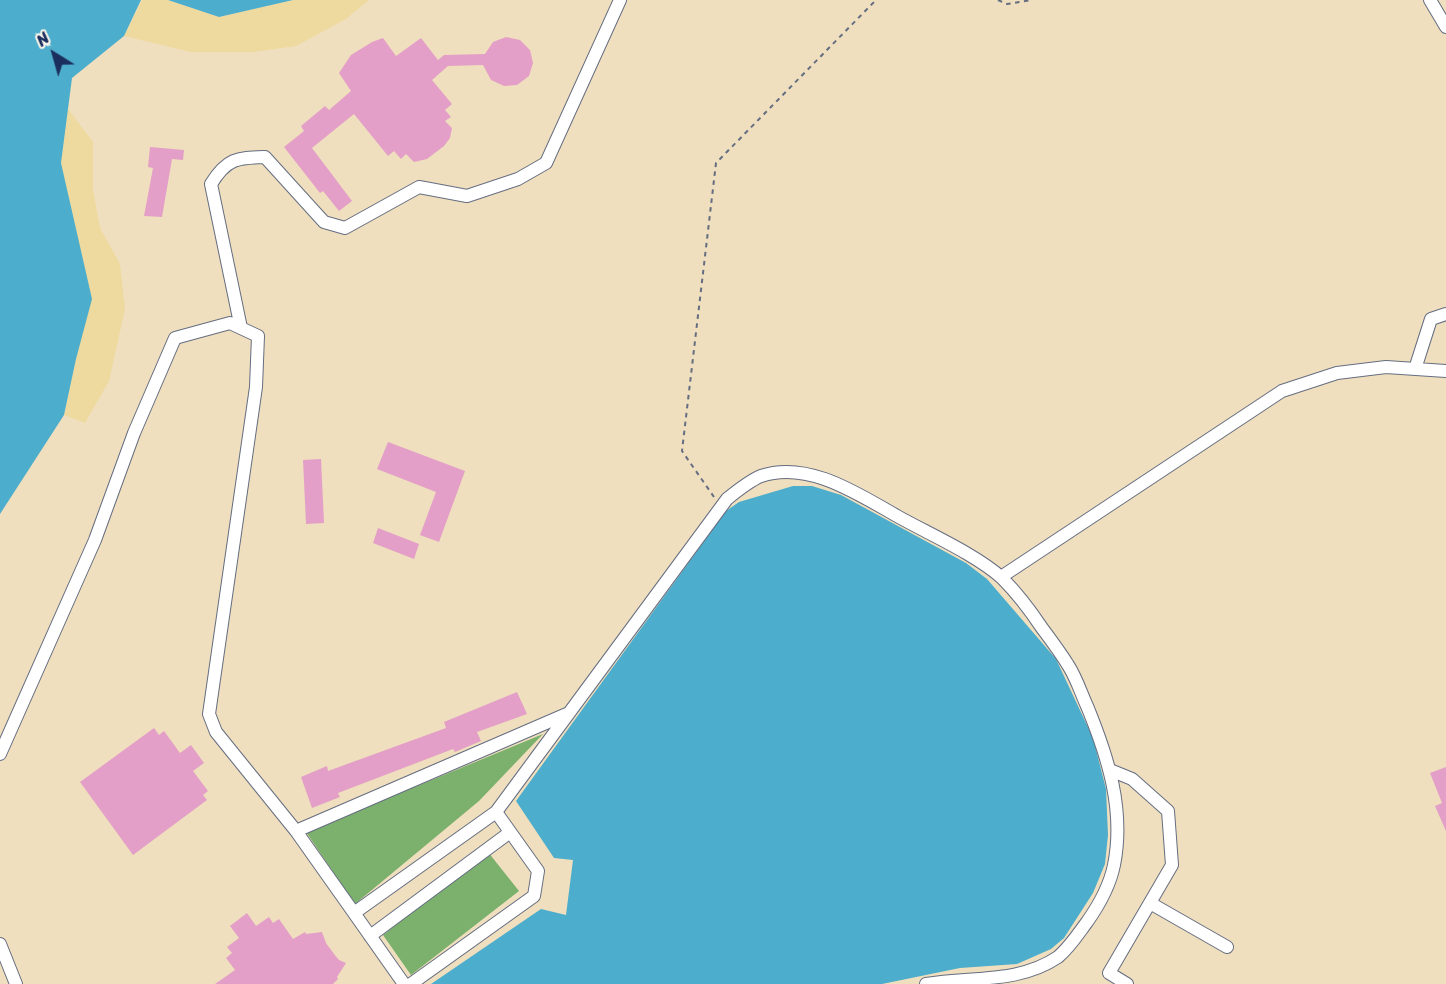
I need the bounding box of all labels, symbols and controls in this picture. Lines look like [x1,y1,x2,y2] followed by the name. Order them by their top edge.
[24,24,84,84] north arrow
[30,24,56,54] text: N

